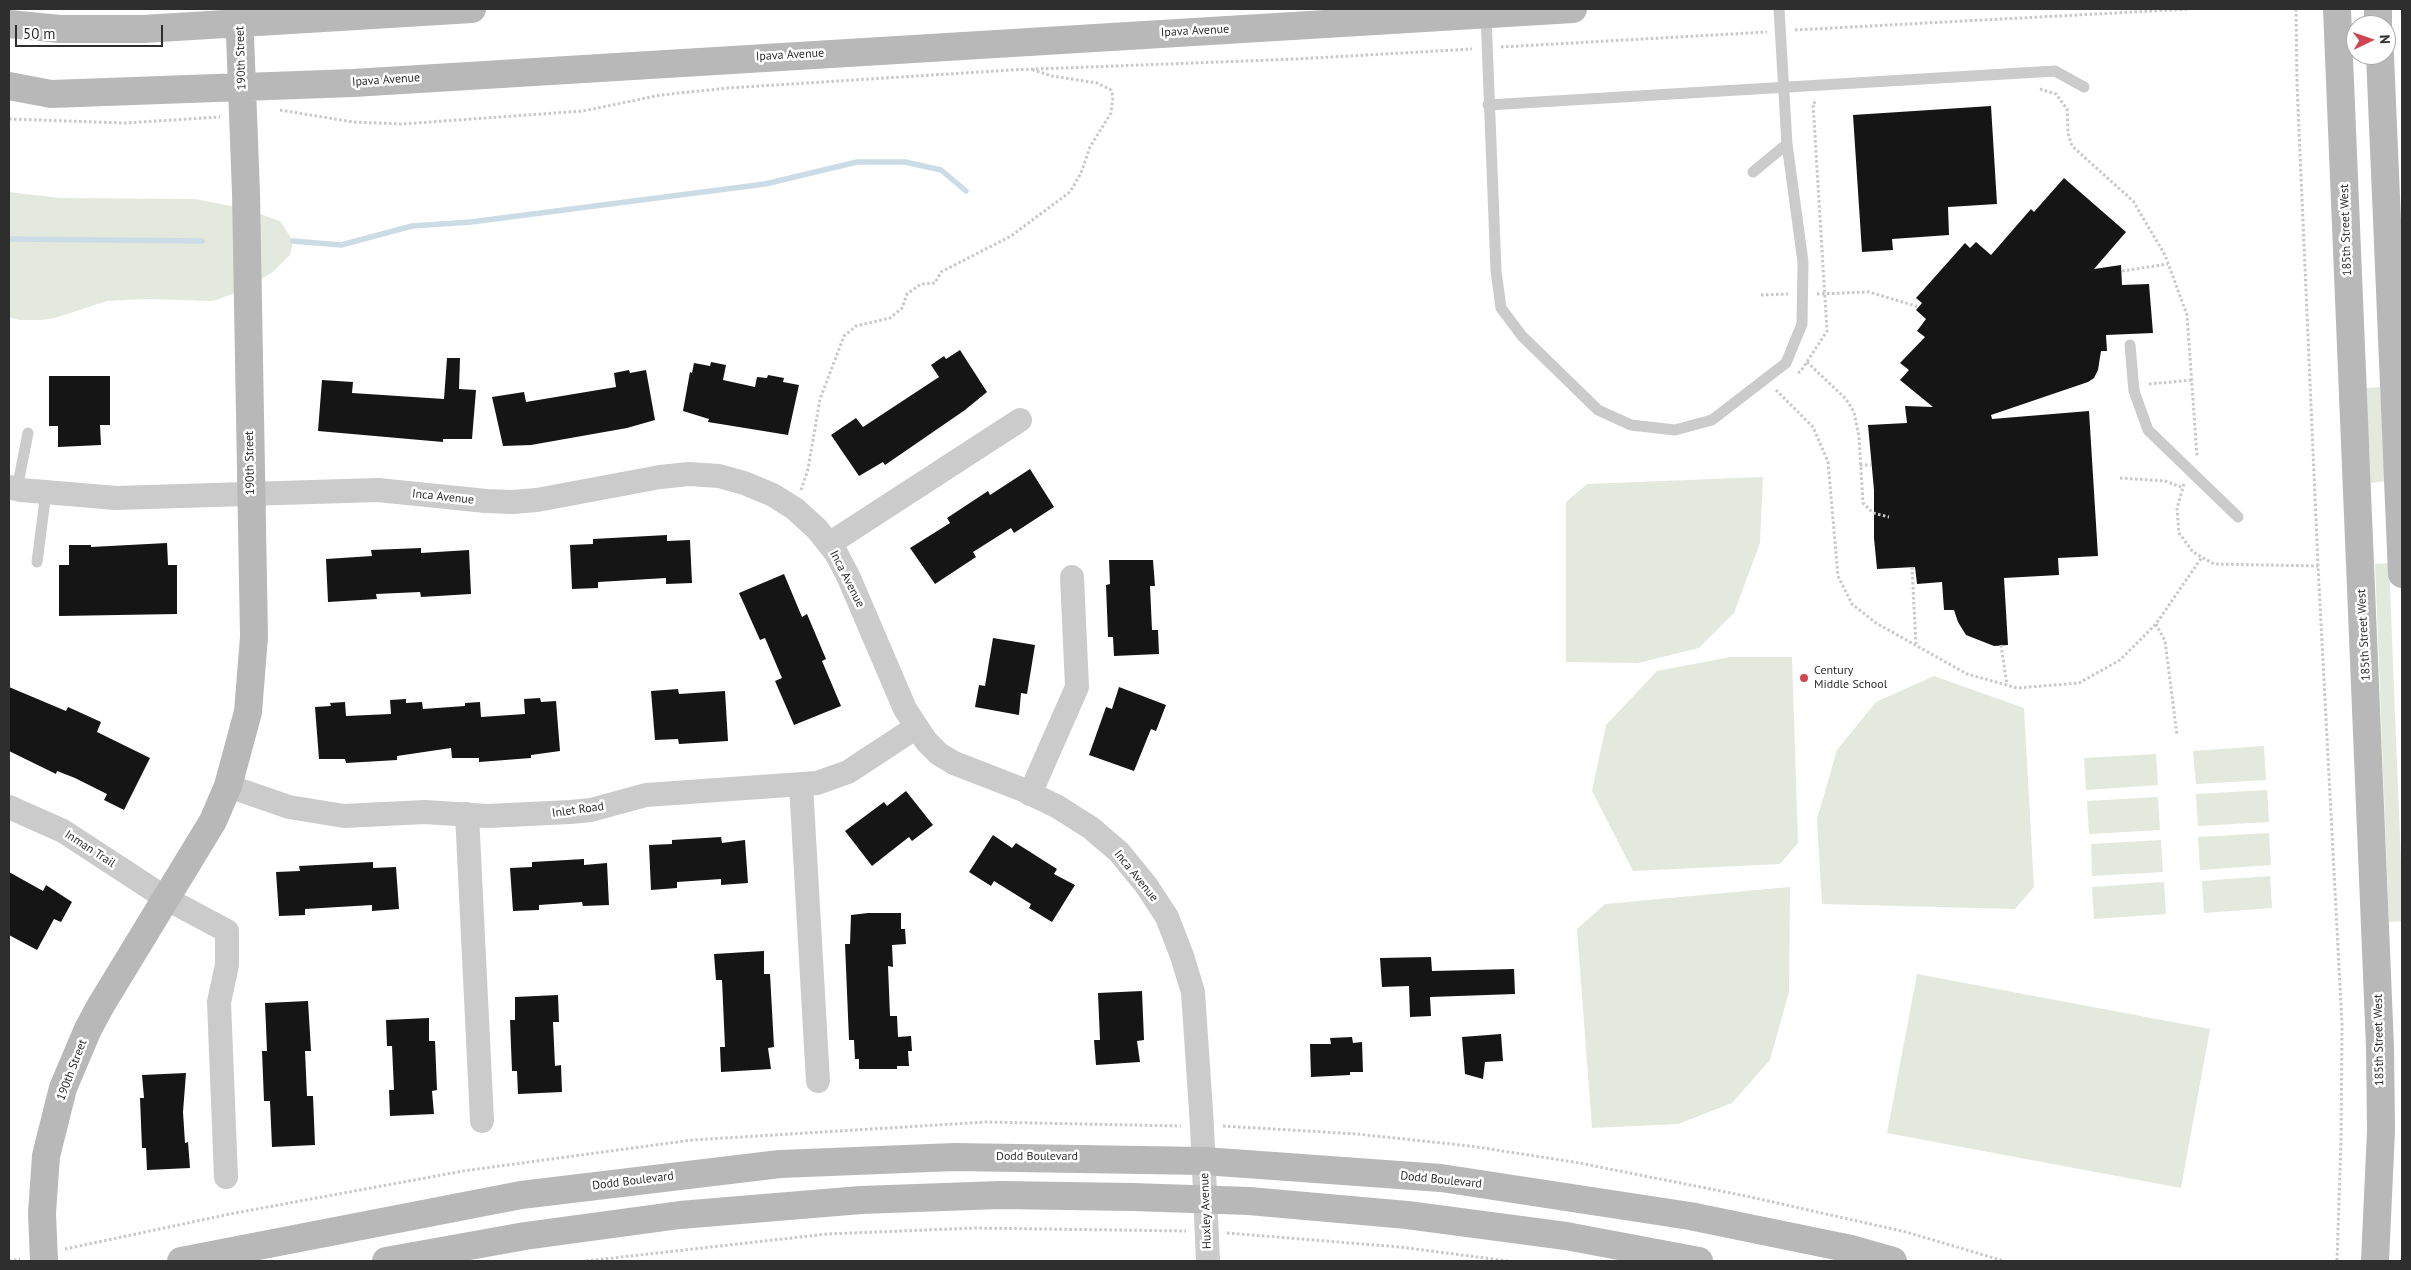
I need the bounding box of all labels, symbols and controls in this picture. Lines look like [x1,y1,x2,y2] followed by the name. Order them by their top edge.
[18,15,165,47] scale bar
[2346,15,2396,65] north arrow
[1160,22,1230,40] street label: Ipava Avenue
[23,24,56,43] text: 50 m
[233,26,249,90] street label: 190th Street
[2376,34,2394,44] text: N
[755,46,825,64] street label: Ipava Avenue
[351,70,421,90] street label: Ipava Avenue
[2337,184,2355,276] street label: 185th Street West
[242,431,258,495] street label: 190th Street
[411,487,475,507] street label: Inca Avenue
[826,548,868,610] street label: Inca Avenue
[2354,589,2374,681] street label: 185th Street West
[1814,664,1887,692] place label: Century Middle School
[1798,672,1810,684] marker: Century Middle School
[551,799,605,821] street label: Inlet Road
[62,827,118,871] street label: Inman Trail
[1111,847,1161,905] street label: Inca Avenue
[2371,994,2387,1086] street label: 185th Street West
[54,1037,90,1103] street label: 190th Street
[996,1150,1078,1164] street label: Dodd Boulevard
[591,1169,675,1193] street label: Dodd Boulevard
[1400,1169,1482,1191] street label: Dodd Boulevard
[1197,1173,1215,1249] street label: Huxley Avenue

